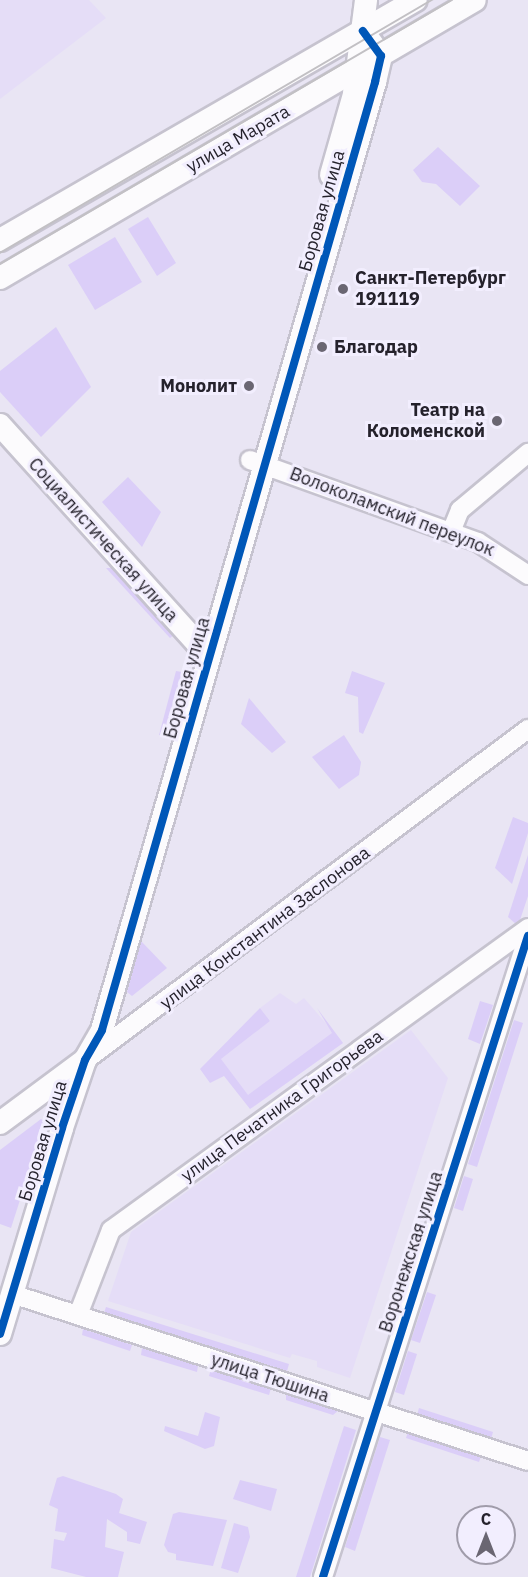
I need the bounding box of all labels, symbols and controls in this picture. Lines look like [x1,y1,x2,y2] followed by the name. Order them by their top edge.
[182,101,294,177] street label: улица Марата
[294,148,350,274] street label: Боровая улица
[355,268,506,310] place label: Санкт-Петербург 191119
[336,282,350,296] marker: Санкт-Петербург 191119
[334,336,418,358] place label: Благодар
[315,340,329,354] marker: Благодар
[160,375,237,397] place label: Монолит
[242,379,256,393] marker: Монолит
[367,400,485,442] place label: Театр на Коломенской
[490,414,504,428] marker: Театр на Коломенской
[24,454,182,626] street label: Социалистическая улица
[287,463,497,561] street label: Волоколамский переулок
[159,615,215,741] street label: Боровая улица
[156,842,374,1014] street label: улица Константина Заслонова
[177,1025,387,1187] street label: улица Печатника Григорьева
[14,1078,72,1204] street label: Боровая улица
[375,1169,447,1335] street label: Воронежская улица
[208,1349,332,1407] street label: улица Тюшина
[456,1505,516,1565] north arrow
[481,1509,491,1529] text: С

